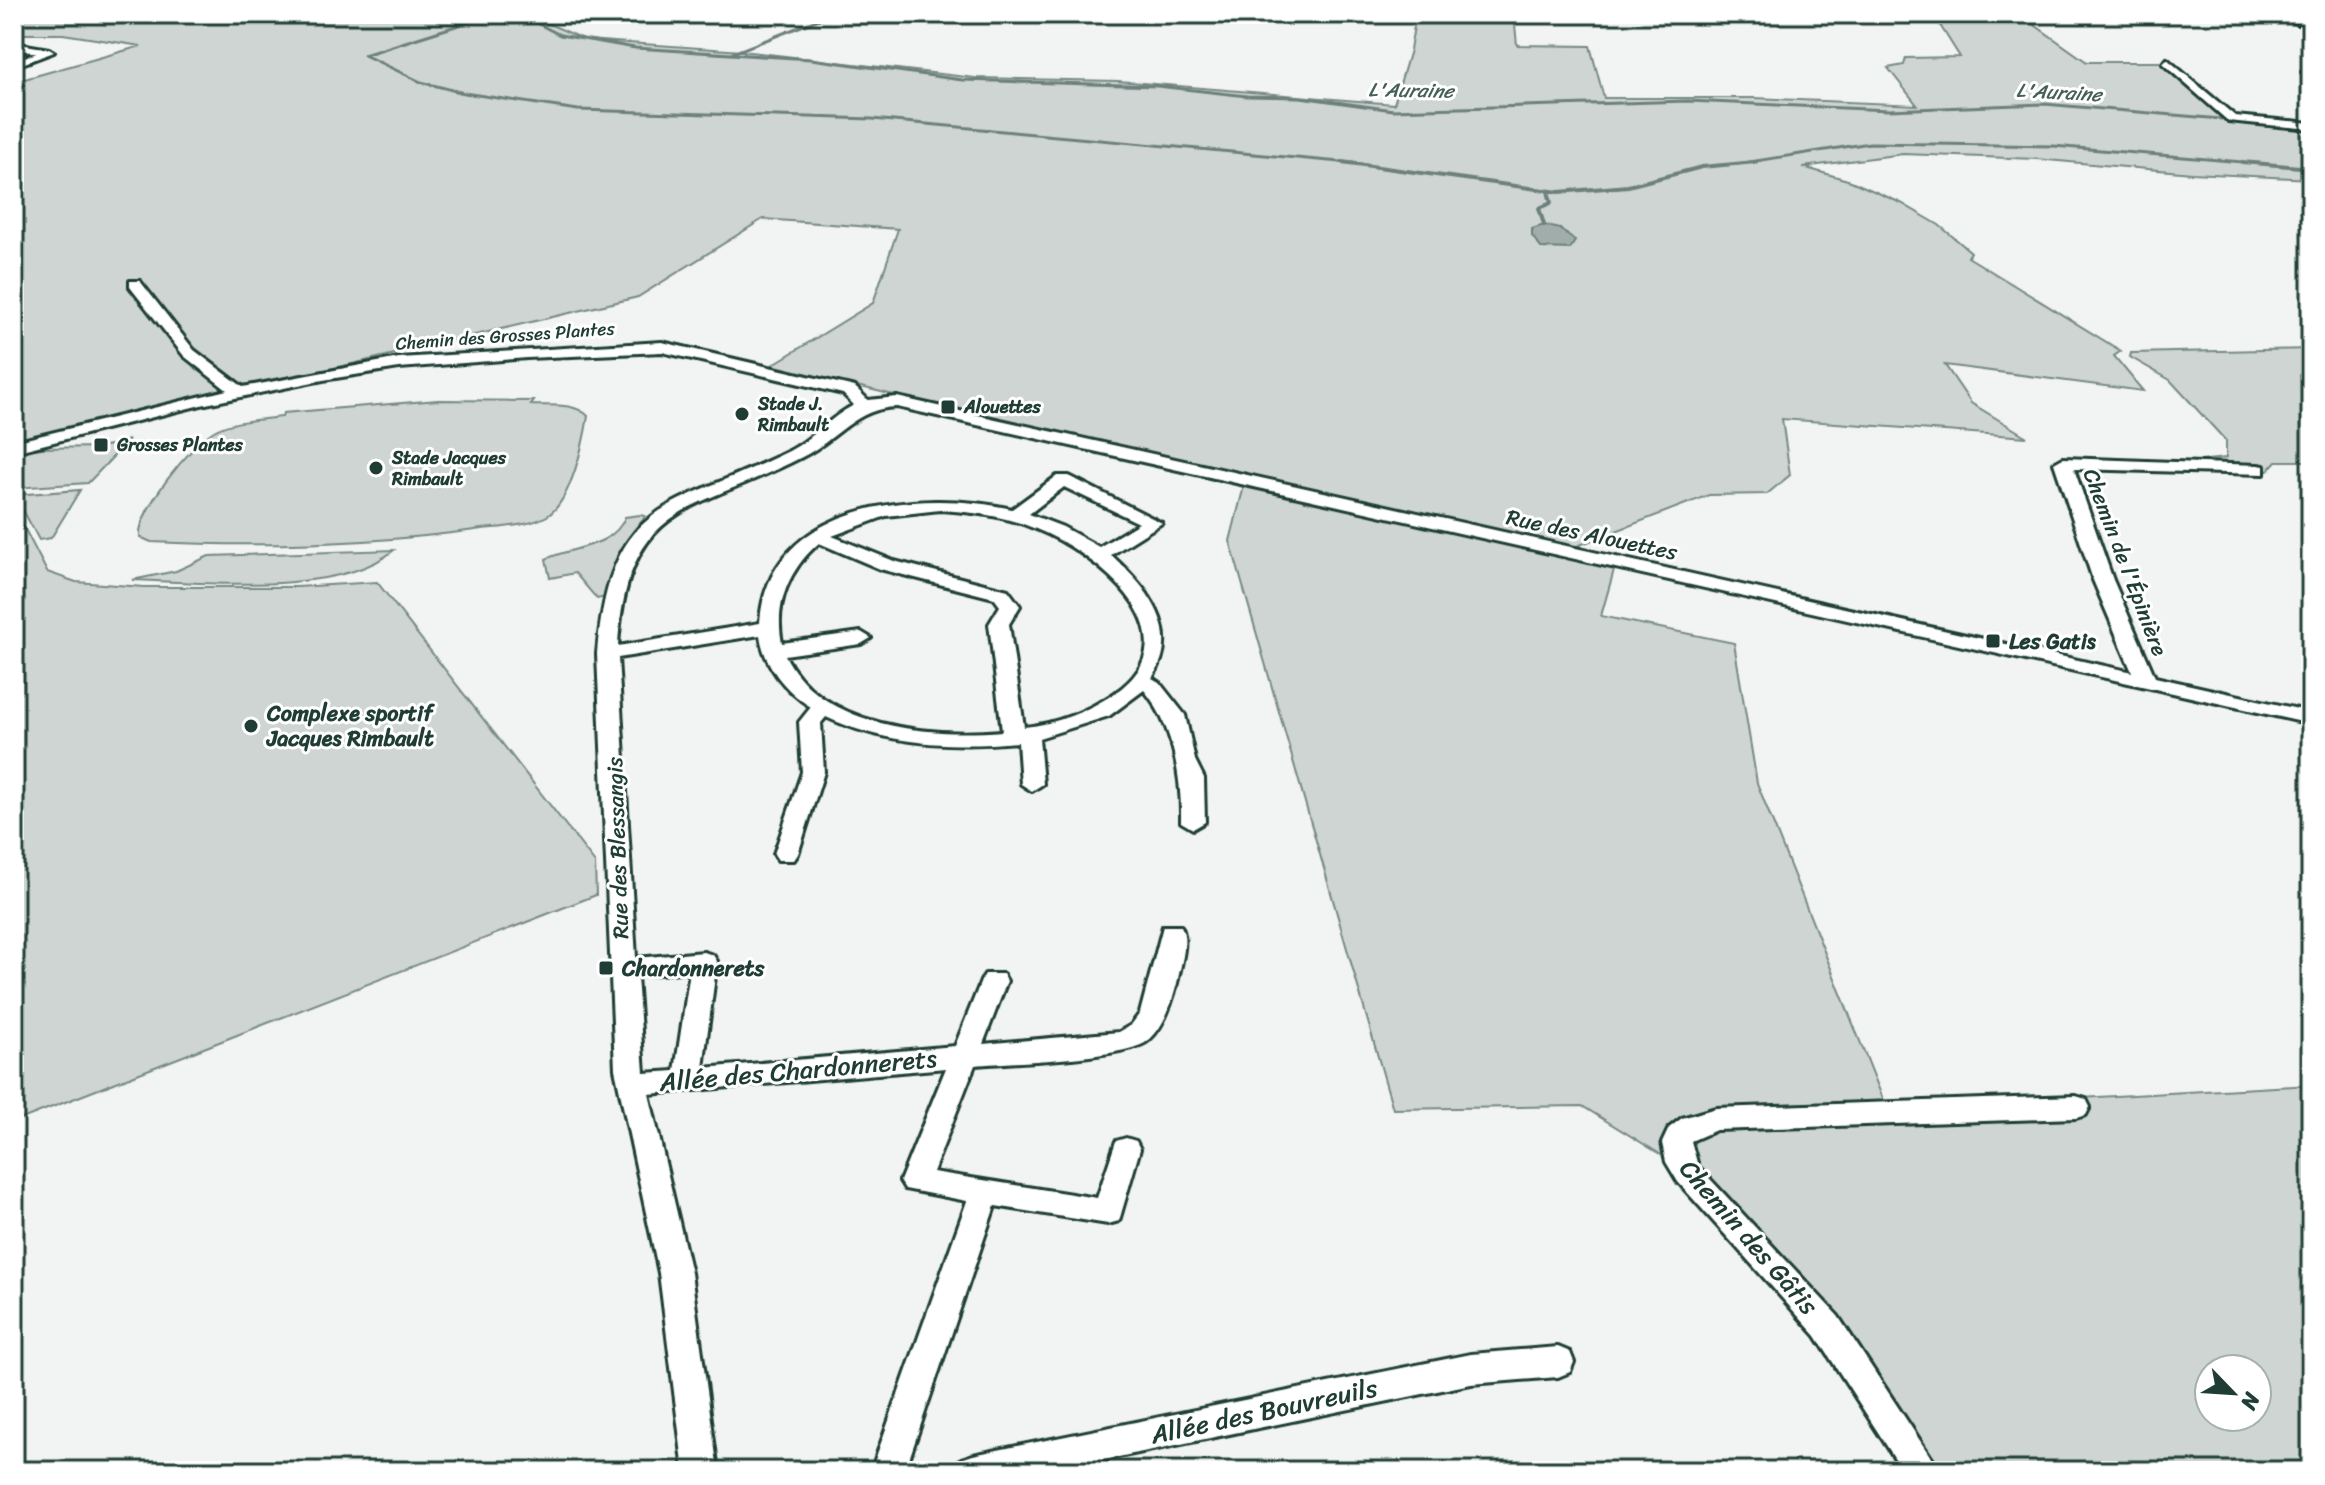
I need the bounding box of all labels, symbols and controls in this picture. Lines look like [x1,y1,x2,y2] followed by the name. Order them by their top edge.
[1368,72,1456,109] water label: L'Auraine
[2015,73,2104,112] water label: L'Auraine
[394,312,616,360] street label: Chemin des Grosses Plantes
[757,388,829,441] place label: Stade J. Rimbault
[963,391,1042,423] place label: Alouettes
[939,398,957,416] marker: Alouettes
[733,405,751,423] marker: Stade J. Rimbault
[116,429,244,461] place label: Grosses Plantes
[92,436,110,454] marker: Grosses Plantes
[391,442,507,495] place label: Stade Jacques Rimbault
[367,459,385,477] marker: Stade Jacques Rimbault
[2072,463,2179,662] street label: Chemin de l'Épinière
[1503,497,1682,572] street label: Rue des Alouettes
[2009,622,2097,661] place label: Les Gatis
[1984,632,2002,650] marker: Les Gatis
[265,694,435,758] place label: Complexe sportif Jacques Rimbault
[242,717,260,735] marker: Complexe sportif Jacques Rimbault
[595,755,640,940] street label: Rue des Blessangis
[621,949,765,988] place label: Chardonnerets
[597,959,615,977] marker: Chardonnerets
[656,1035,939,1105] street label: Allée des Chardonnerets
[1668,1148,1831,1326] street label: Chemin des Gâtis
[2193,1353,2273,1433] north arrow
[1145,1364,1382,1458] street label: Allée des Bouvreuils
[2229,1385,2272,1417] text: N

